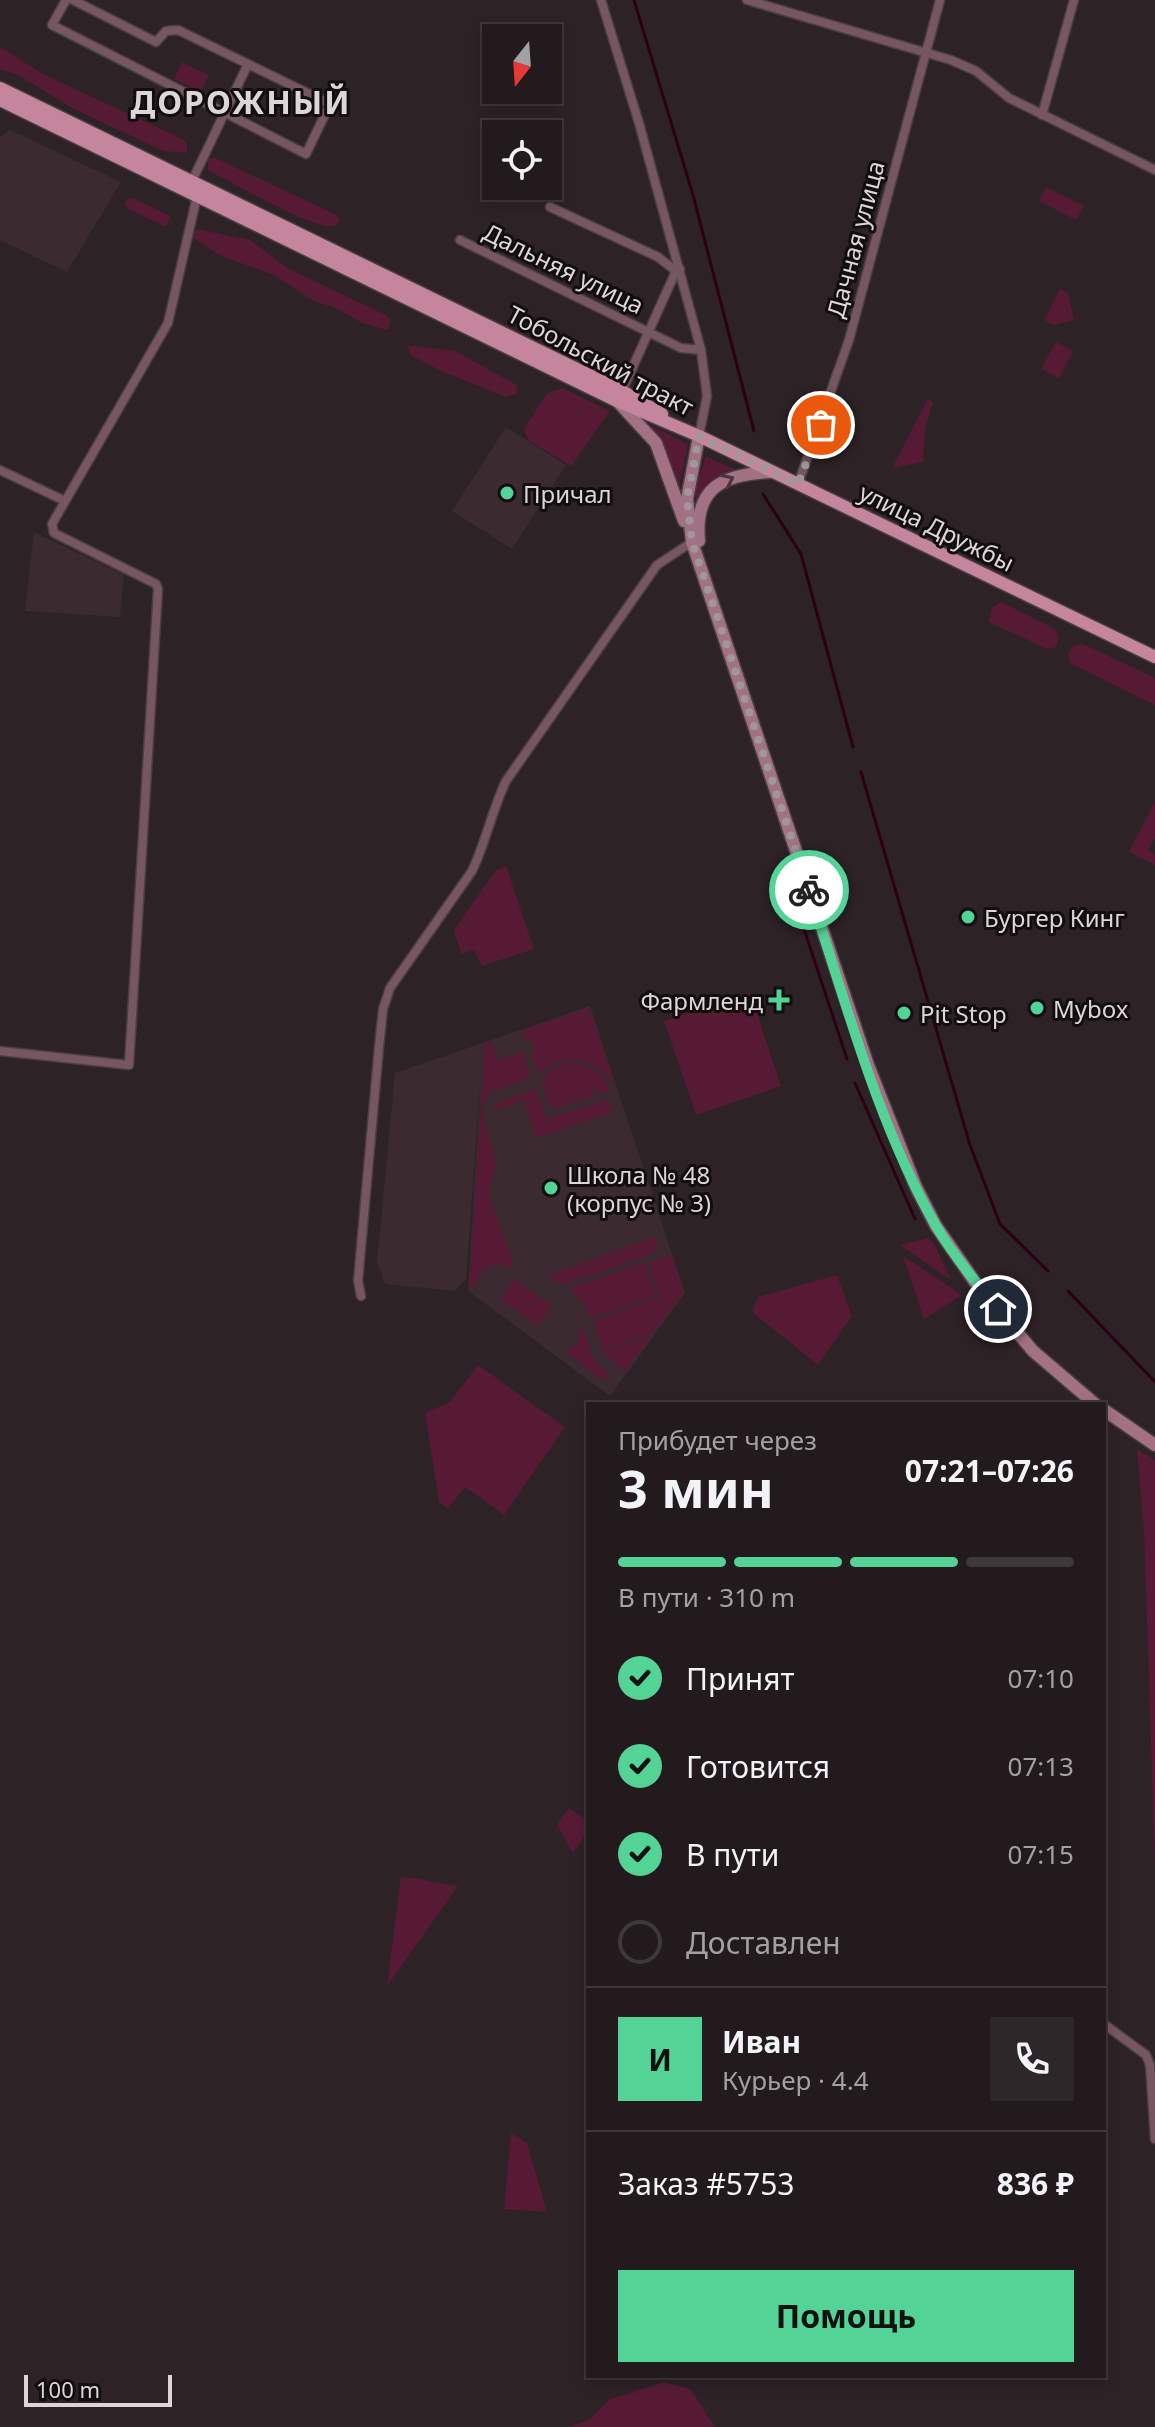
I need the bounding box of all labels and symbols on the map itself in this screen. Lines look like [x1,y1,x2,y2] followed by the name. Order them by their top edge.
[482,24,562,104] north arrow
[130,80,352,123] district label: ДОРОЖНЫЙ
[818,157,892,321] street label: Дачная улица
[478,215,650,321] street label: Дальняя улица
[502,297,700,423] street label: Тобольский тракт
[787,391,855,459] pin
[719,474,734,490] one-way arrow
[854,475,1020,579] street label: улица Дружбы
[523,477,612,510] place label: Причал
[498,484,516,502] marker: Причал
[769,850,849,930] courier
[984,901,1125,934] place label: Бургер Кинг
[959,908,977,926] marker: Бургер Кинг
[640,984,763,1017] place label: Фармленд
[770,991,788,1009] marker: Фармленд
[1053,992,1129,1025] place label: Mybox
[920,997,1007,1030] place label: Pit Stop
[1028,999,1046,1017] marker: Mybox
[895,1004,913,1022] marker: Pit Stop
[567,1158,711,1219] place label: Школа № 48 (корпус № 3)
[542,1179,560,1197] marker: Школа № 48 (корпус № 3)
[964,1275,1032,1343] pin
[24,2371,172,2407] scale bar

